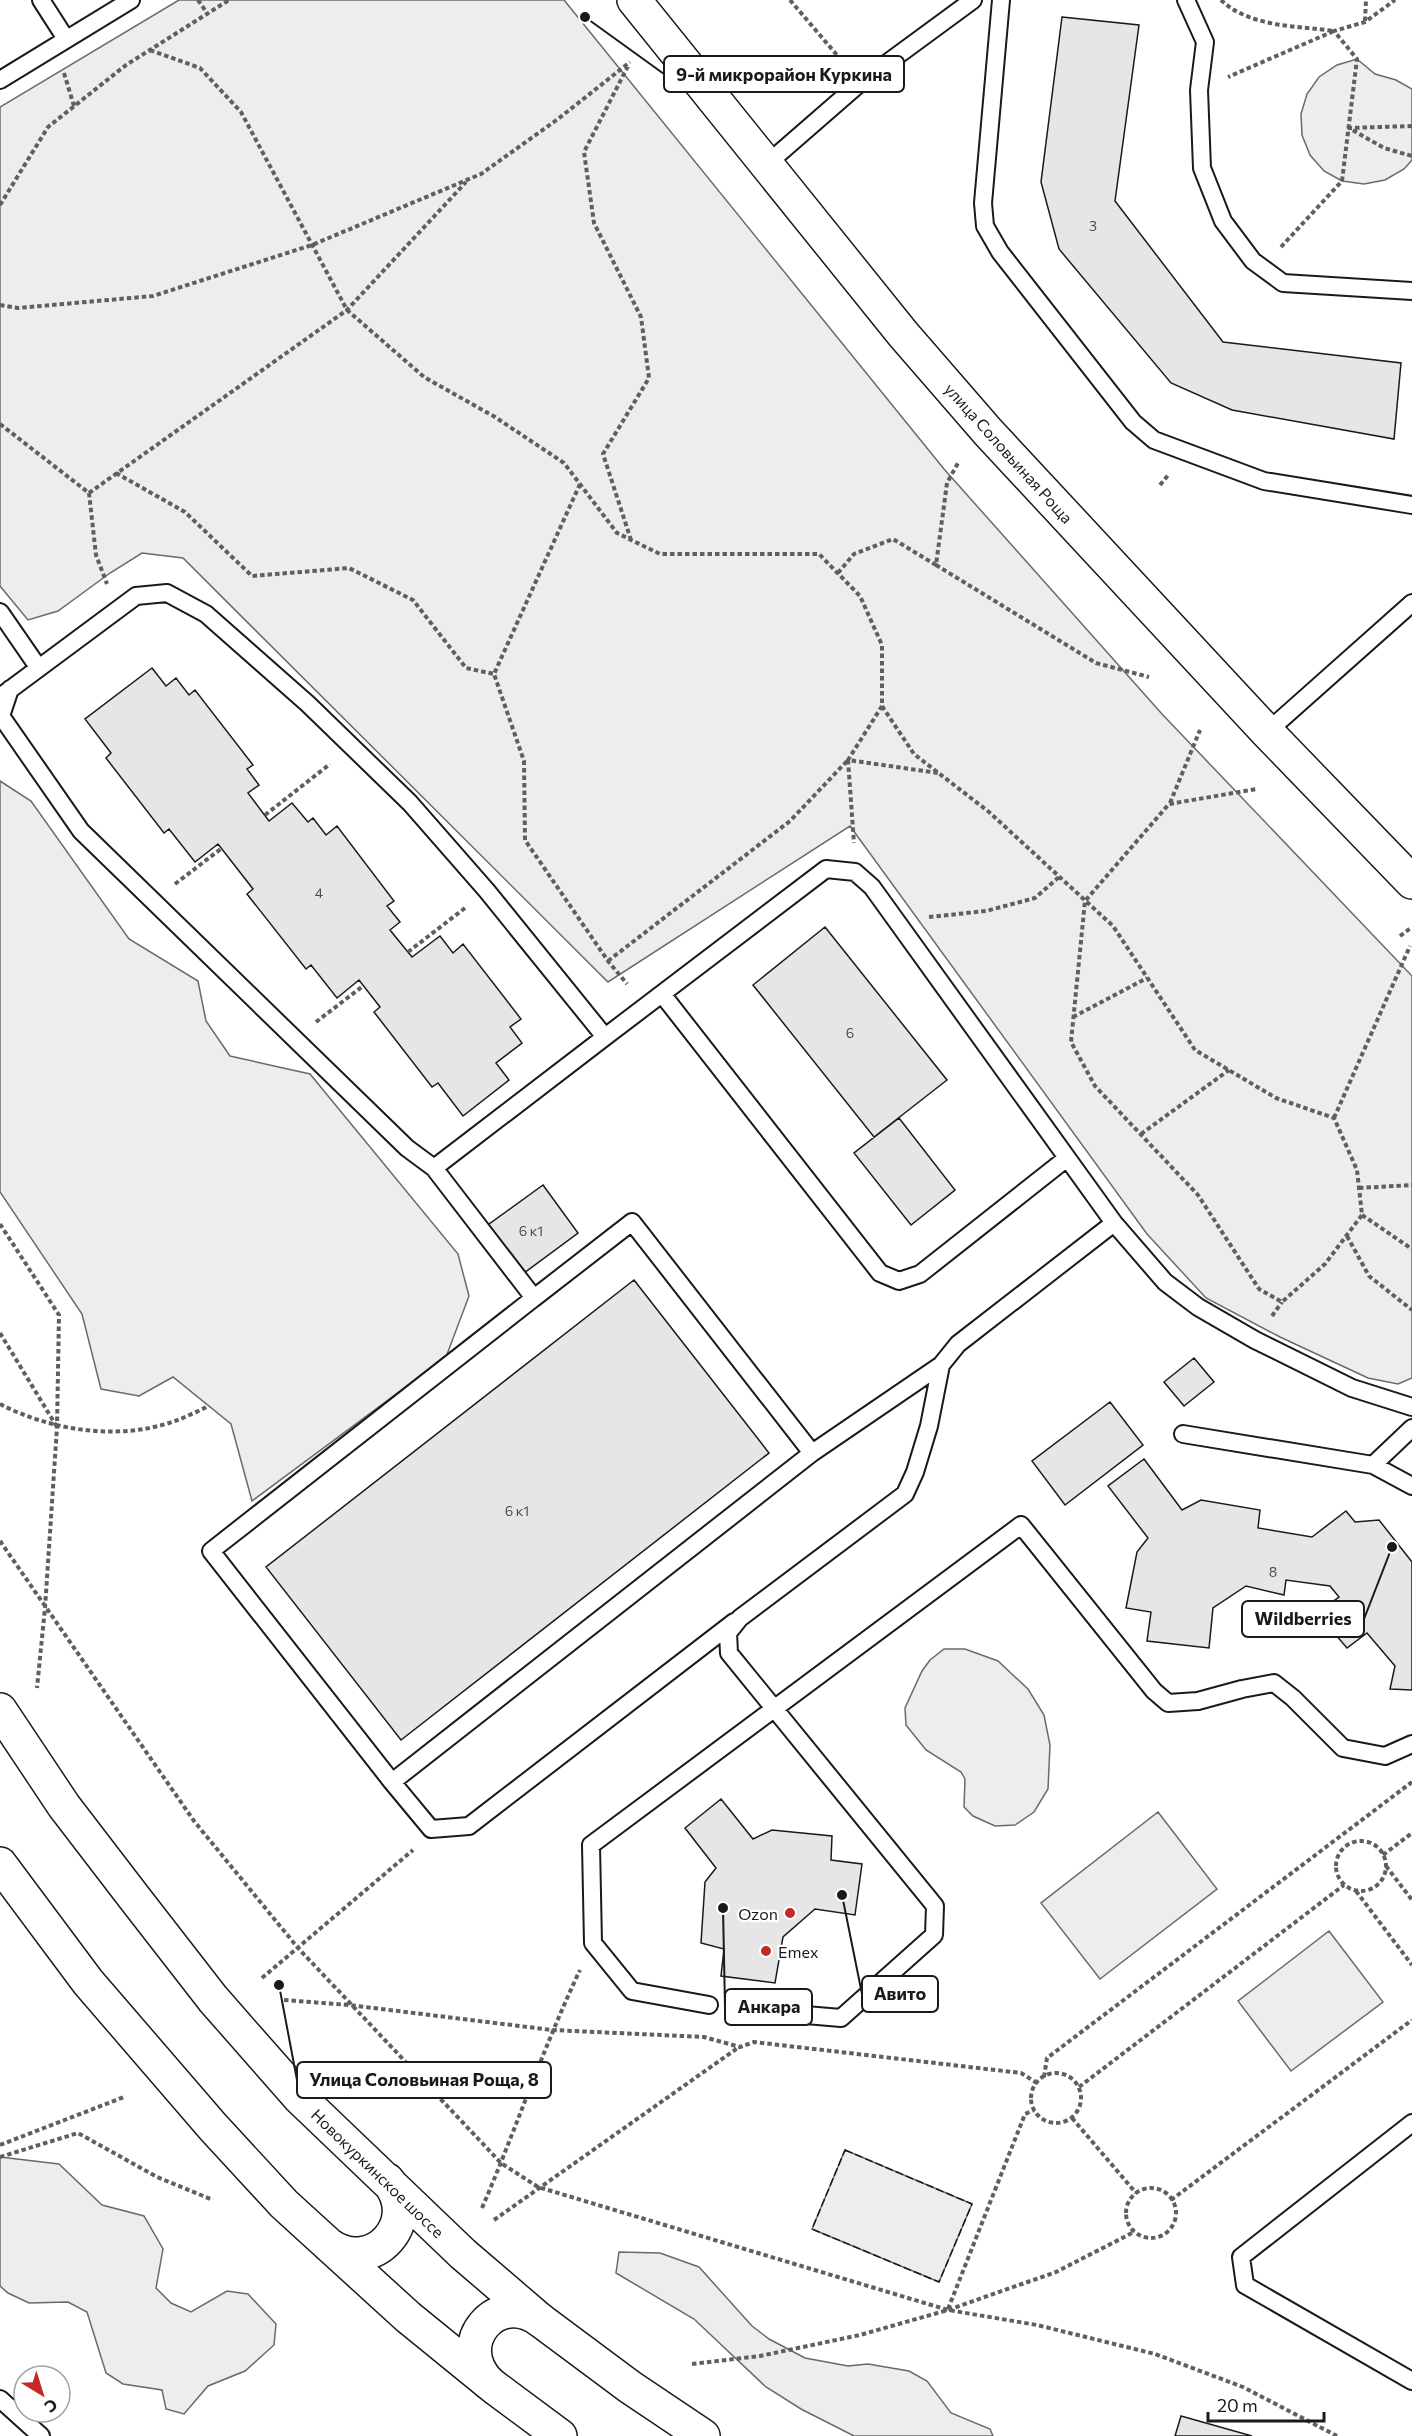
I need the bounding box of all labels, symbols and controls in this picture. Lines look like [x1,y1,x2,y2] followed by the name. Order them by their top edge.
[664,56,904,92] callout: 9-й микрорайон Куркина
[676,63,892,85] text: 9-й микрорайон Куркина
[1089,217,1097,234] house number: 3
[941,379,1077,527] street label: улица Соловьиная Роща
[315,884,324,901] house number: 4
[846,1024,854,1041] house number: 6
[519,1222,543,1239] house number: 6 к1
[505,1502,529,1519] house number: 6 к1
[1269,1563,1277,1580] house number: 8
[1242,1601,1364,1637] callout: Wildberries
[1254,1607,1352,1629] text: Wildberries
[738,1904,778,1923] place label: Ozon
[783,1906,797,1920] marker: Ozon
[778,1942,819,1961] place label: Emex
[759,1944,773,1958] marker: Emex
[862,1976,938,2012] callout: Авито
[874,1982,927,2004] text: Авито
[725,1989,812,2025] callout: Анкара
[738,1995,800,2017] text: Анкара
[297,2062,551,2098] callout: Улица Соловьиная Роща, 8
[309,2068,539,2090] text: Улица Соловьиная Роща, 8
[308,2105,448,2241] street label: Новокуркинское шоссе
[12,2364,72,2424] north arrow
[1208,2385,1324,2423] scale bar
[1217,2394,1258,2416] text: 20 m
[41,2395,62,2417] text: С

